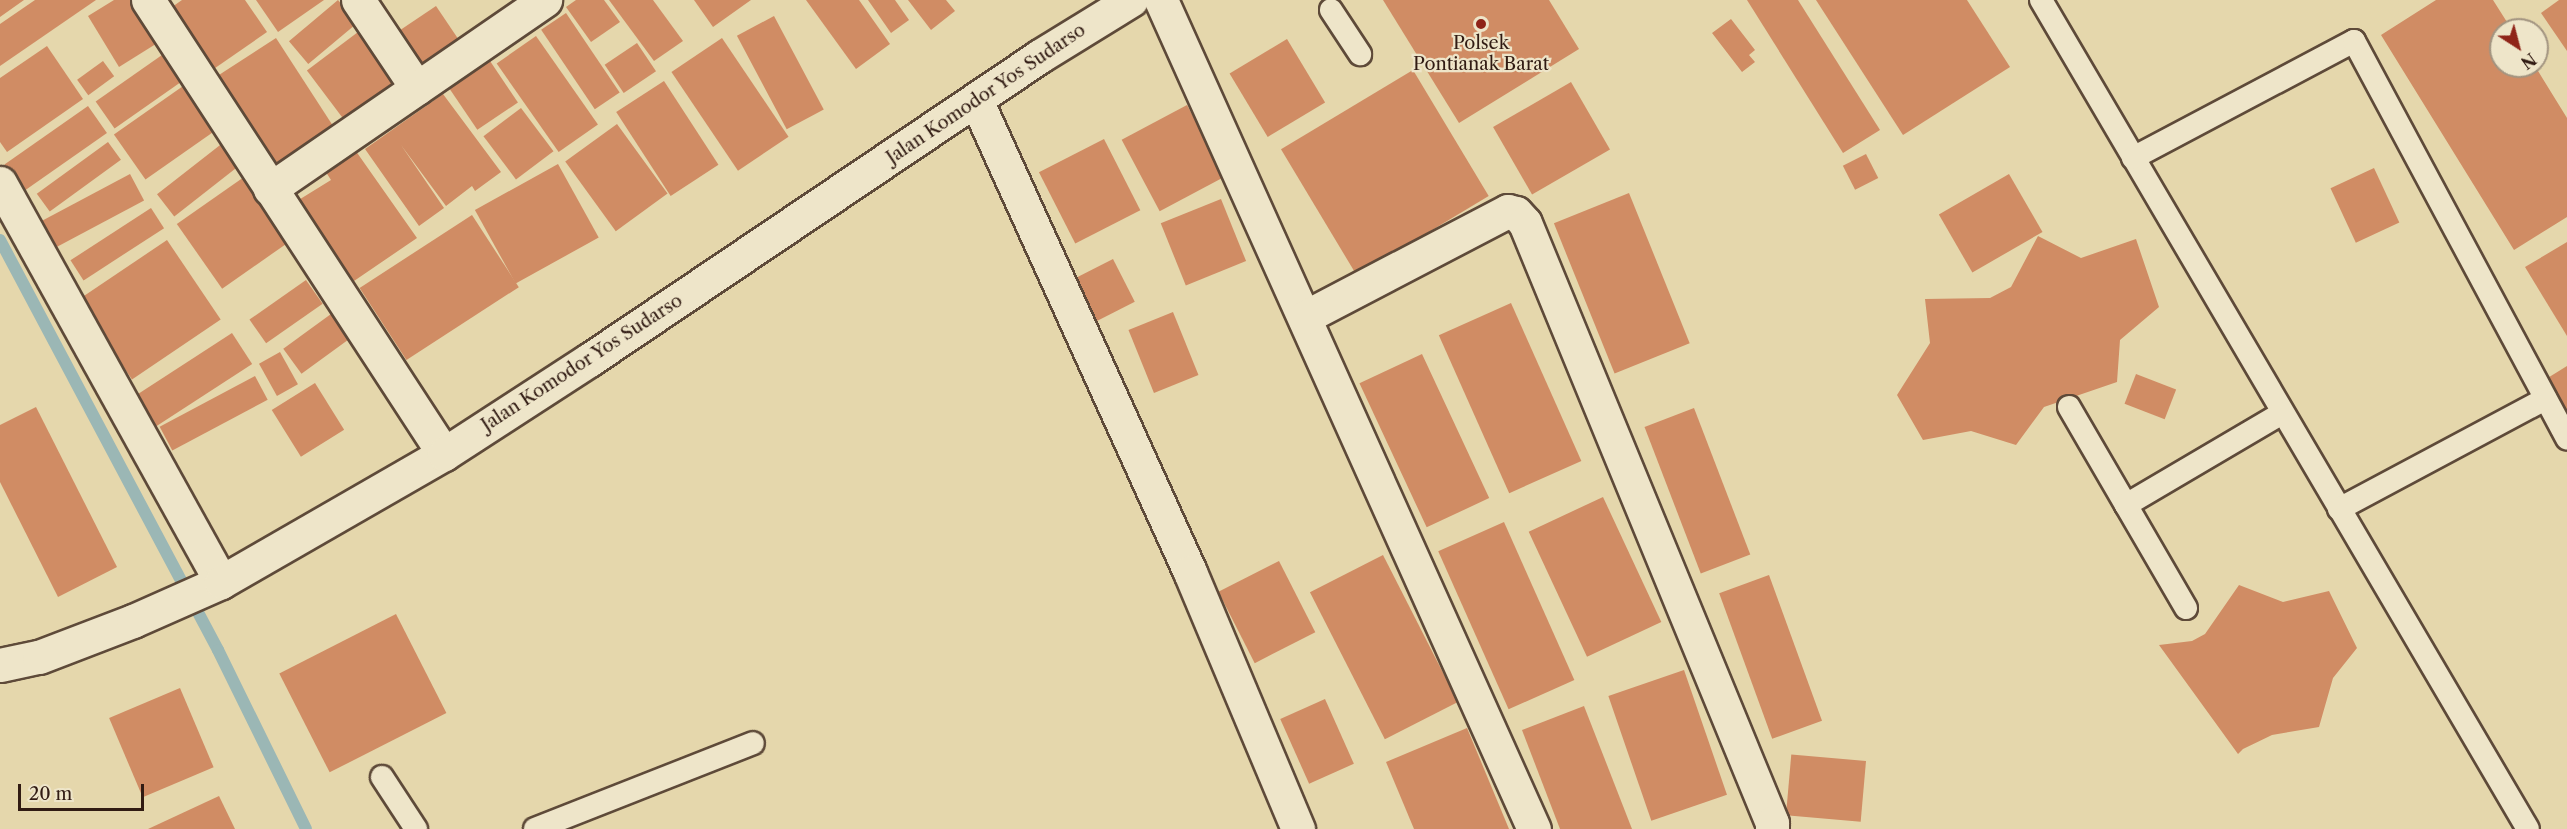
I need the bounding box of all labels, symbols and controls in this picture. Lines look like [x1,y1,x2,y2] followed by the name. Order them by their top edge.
[1474,17,1488,31] marker: Polsek Pontianak Barat
[2489,18,2549,78] north arrow
[882,19,1090,169] street label: Jalan Komodor Yos Sudarso
[1413,33,1549,76] place label: Polsek Pontianak Barat
[2517,49,2540,73] text: N
[477,290,687,436] street label: Jalan Komodor Yos Sudarso
[21,772,147,810] scale bar
[29,783,72,805] text: 20 m

